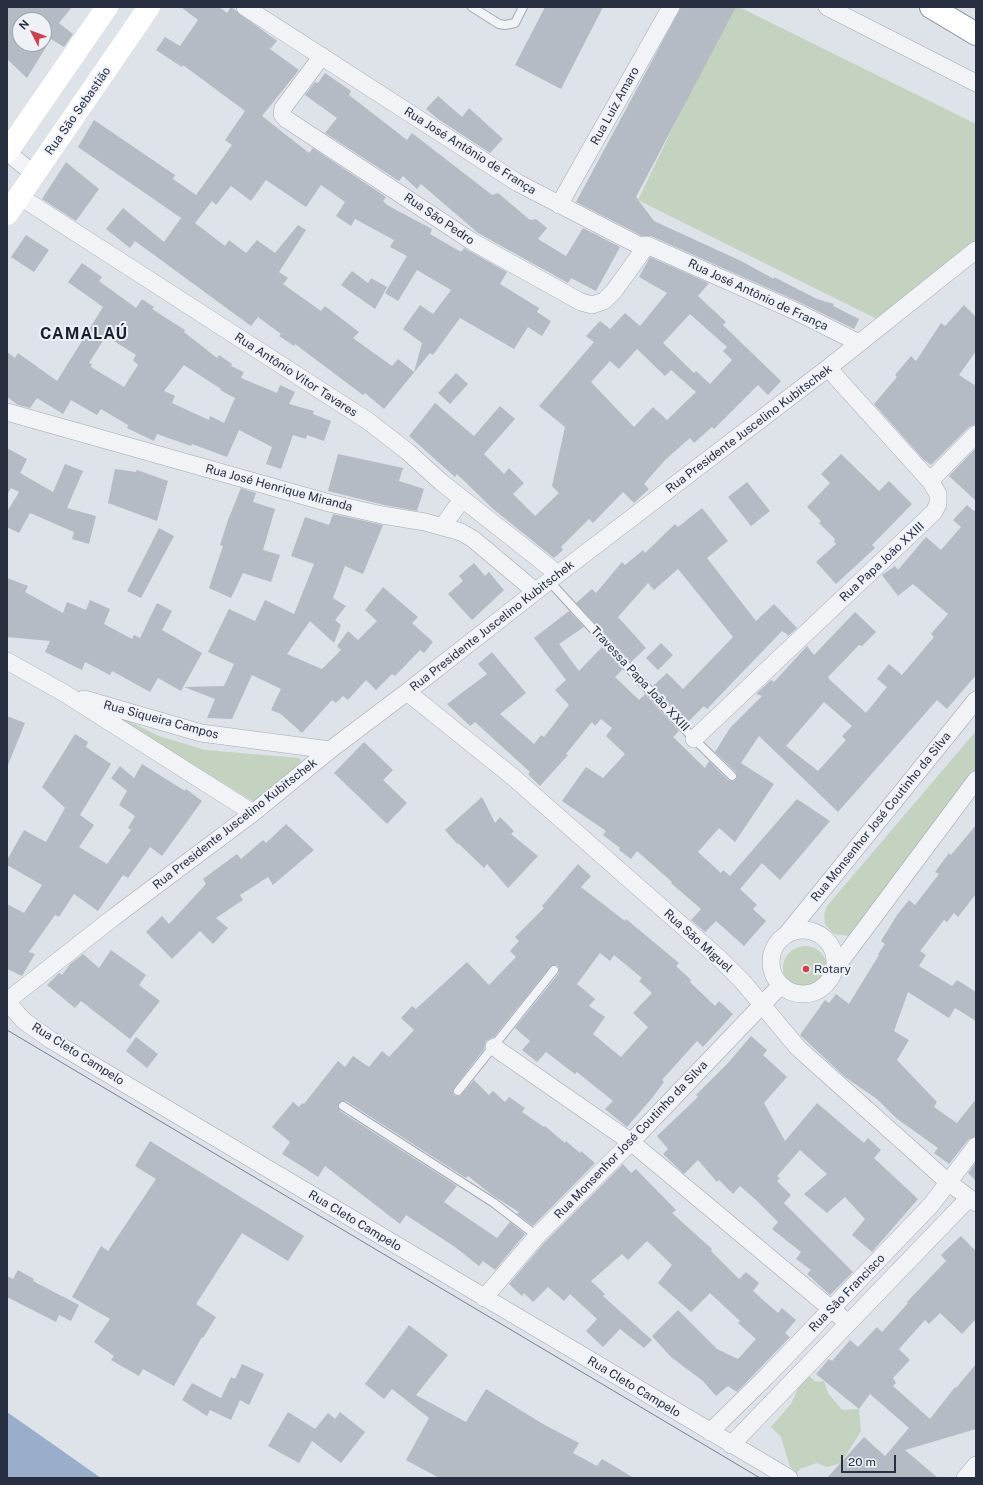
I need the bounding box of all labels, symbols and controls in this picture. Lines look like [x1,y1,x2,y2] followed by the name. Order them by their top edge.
[12,12,52,52] north arrow
[16,17,31,32] text: N
[42,64,114,158] street label: Rua São Sebastião
[588,64,642,148] street label: Rua Luiz Amaro
[401,104,539,198] street label: Rua José Antônio de França
[401,190,477,248] street label: Rua São Pedro
[686,256,830,334] street label: Rua José Antônio de França
[40,324,128,344] district label: CAMALAÚ
[232,330,360,420] street label: Rua Antônio Vitor Tavares
[663,362,835,496] street label: Rua Presidente Juscelino Kubitschek
[204,461,354,515] street label: Rua José Henrique Miranda
[837,519,927,605] street label: Rua Papa João XXIII
[407,557,577,695] street label: Rua Presidente Juscelino Kubitschek
[588,624,692,734] street label: Travessa Papa João XXIII
[102,698,220,742] street label: Rua Siqueira Campos
[808,729,954,905] street label: Rua Monsenhor José Coutinho da Silva
[150,755,320,893] street label: Rua Presidente Juscelino Kubitschek
[661,906,735,976] street label: Rua São Miguel
[814,962,851,976] place label: Rotary
[801,964,811,974] marker: Rotary
[29,1020,127,1088] street label: Rua Cleto Campelo
[551,1058,711,1222] street label: Rua Monsenhor José Coutinho da Silva
[306,1188,404,1254] street label: Rua Cleto Campelo
[806,1251,888,1335] street label: Rua São Francisco
[585,1354,683,1420] street label: Rua Cleto Campelo
[843,1447,898,1473] scale bar
[848,1455,876,1469] text: 20 m

